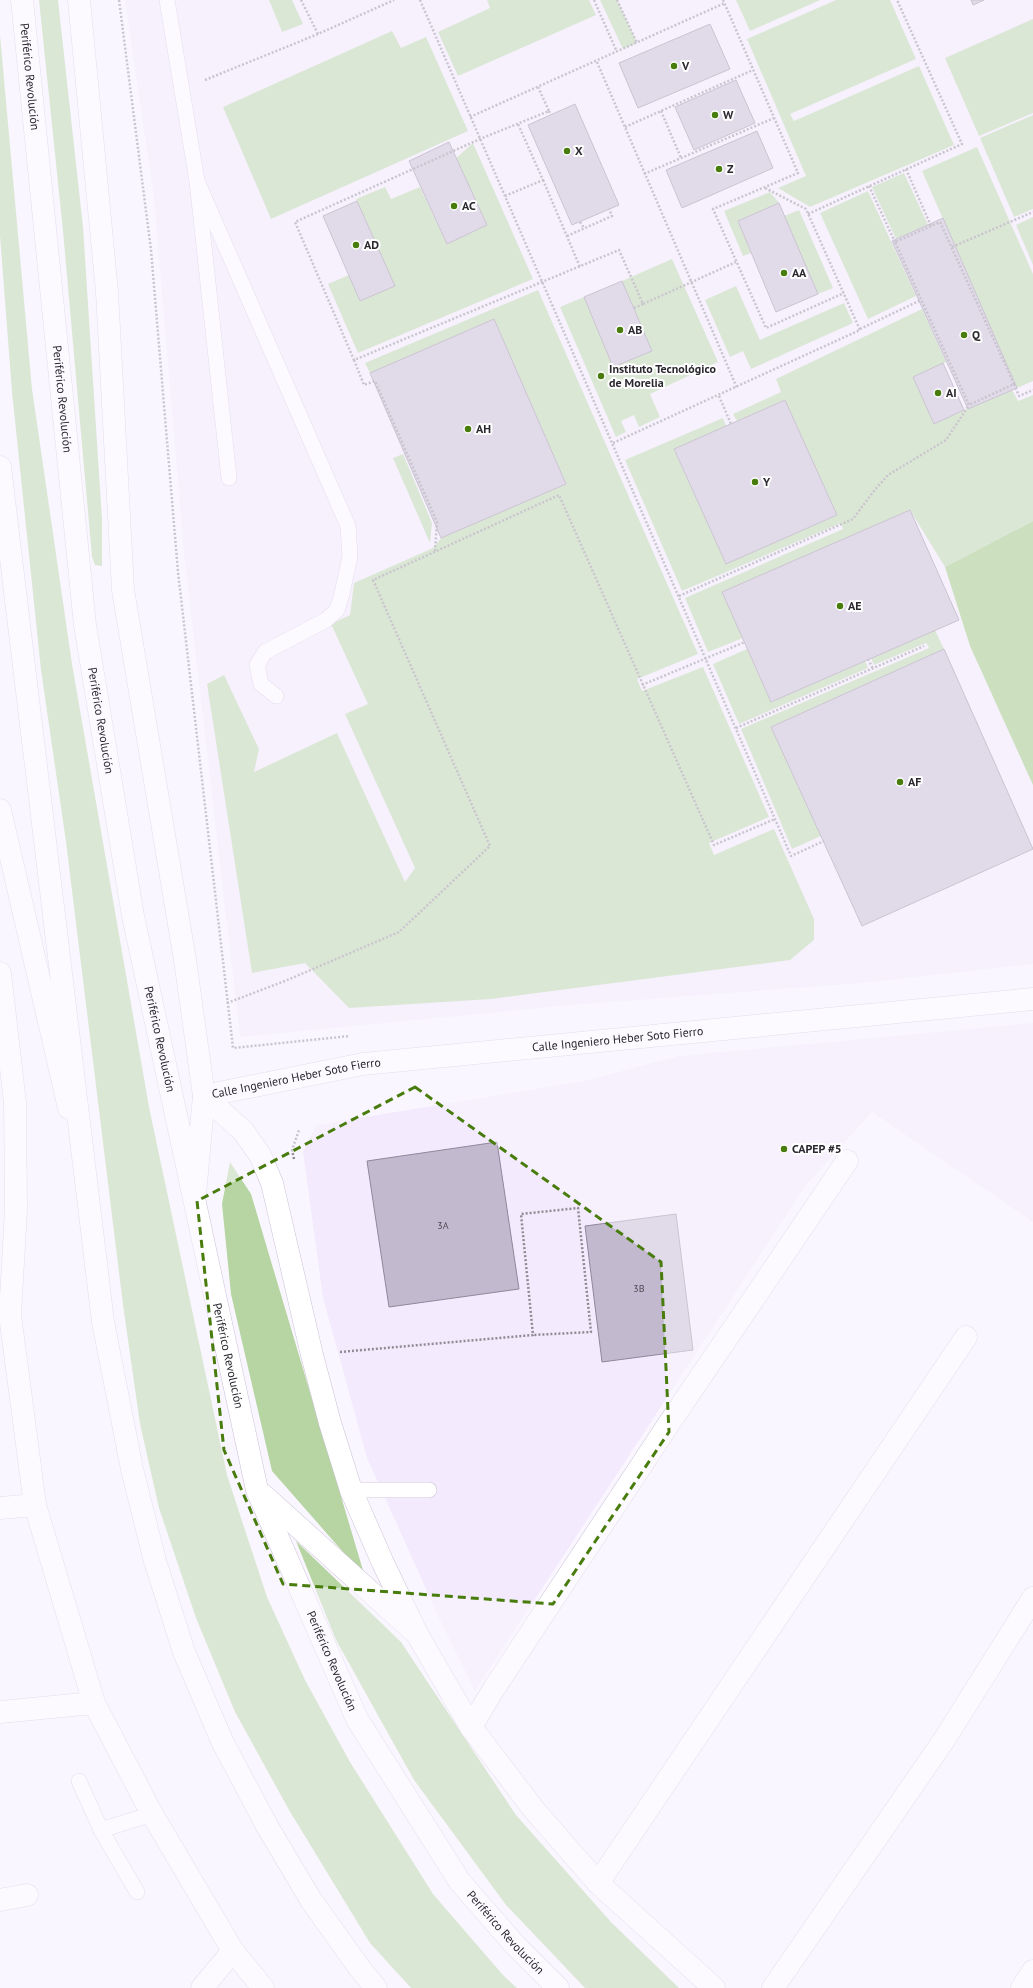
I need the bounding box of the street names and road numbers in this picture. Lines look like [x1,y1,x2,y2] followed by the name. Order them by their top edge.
[17,22,43,131] street label: Periférico Revolución
[50,345,76,453] street label: Periférico Revolución
[85,666,117,775] street label: Periférico Revolución
[141,985,179,1093] street label: Periférico Revolución
[531,1023,704,1055] street label: Calle Ingeniero Heber Soto Fierro
[210,1054,381,1101] street label: Calle Ingeniero Heber Soto Fierro
[210,1301,247,1410] street label: Periférico Revolución
[304,1608,361,1713] street label: Periférico Revolución
[464,1887,548,1977] street label: Periférico Revolución

